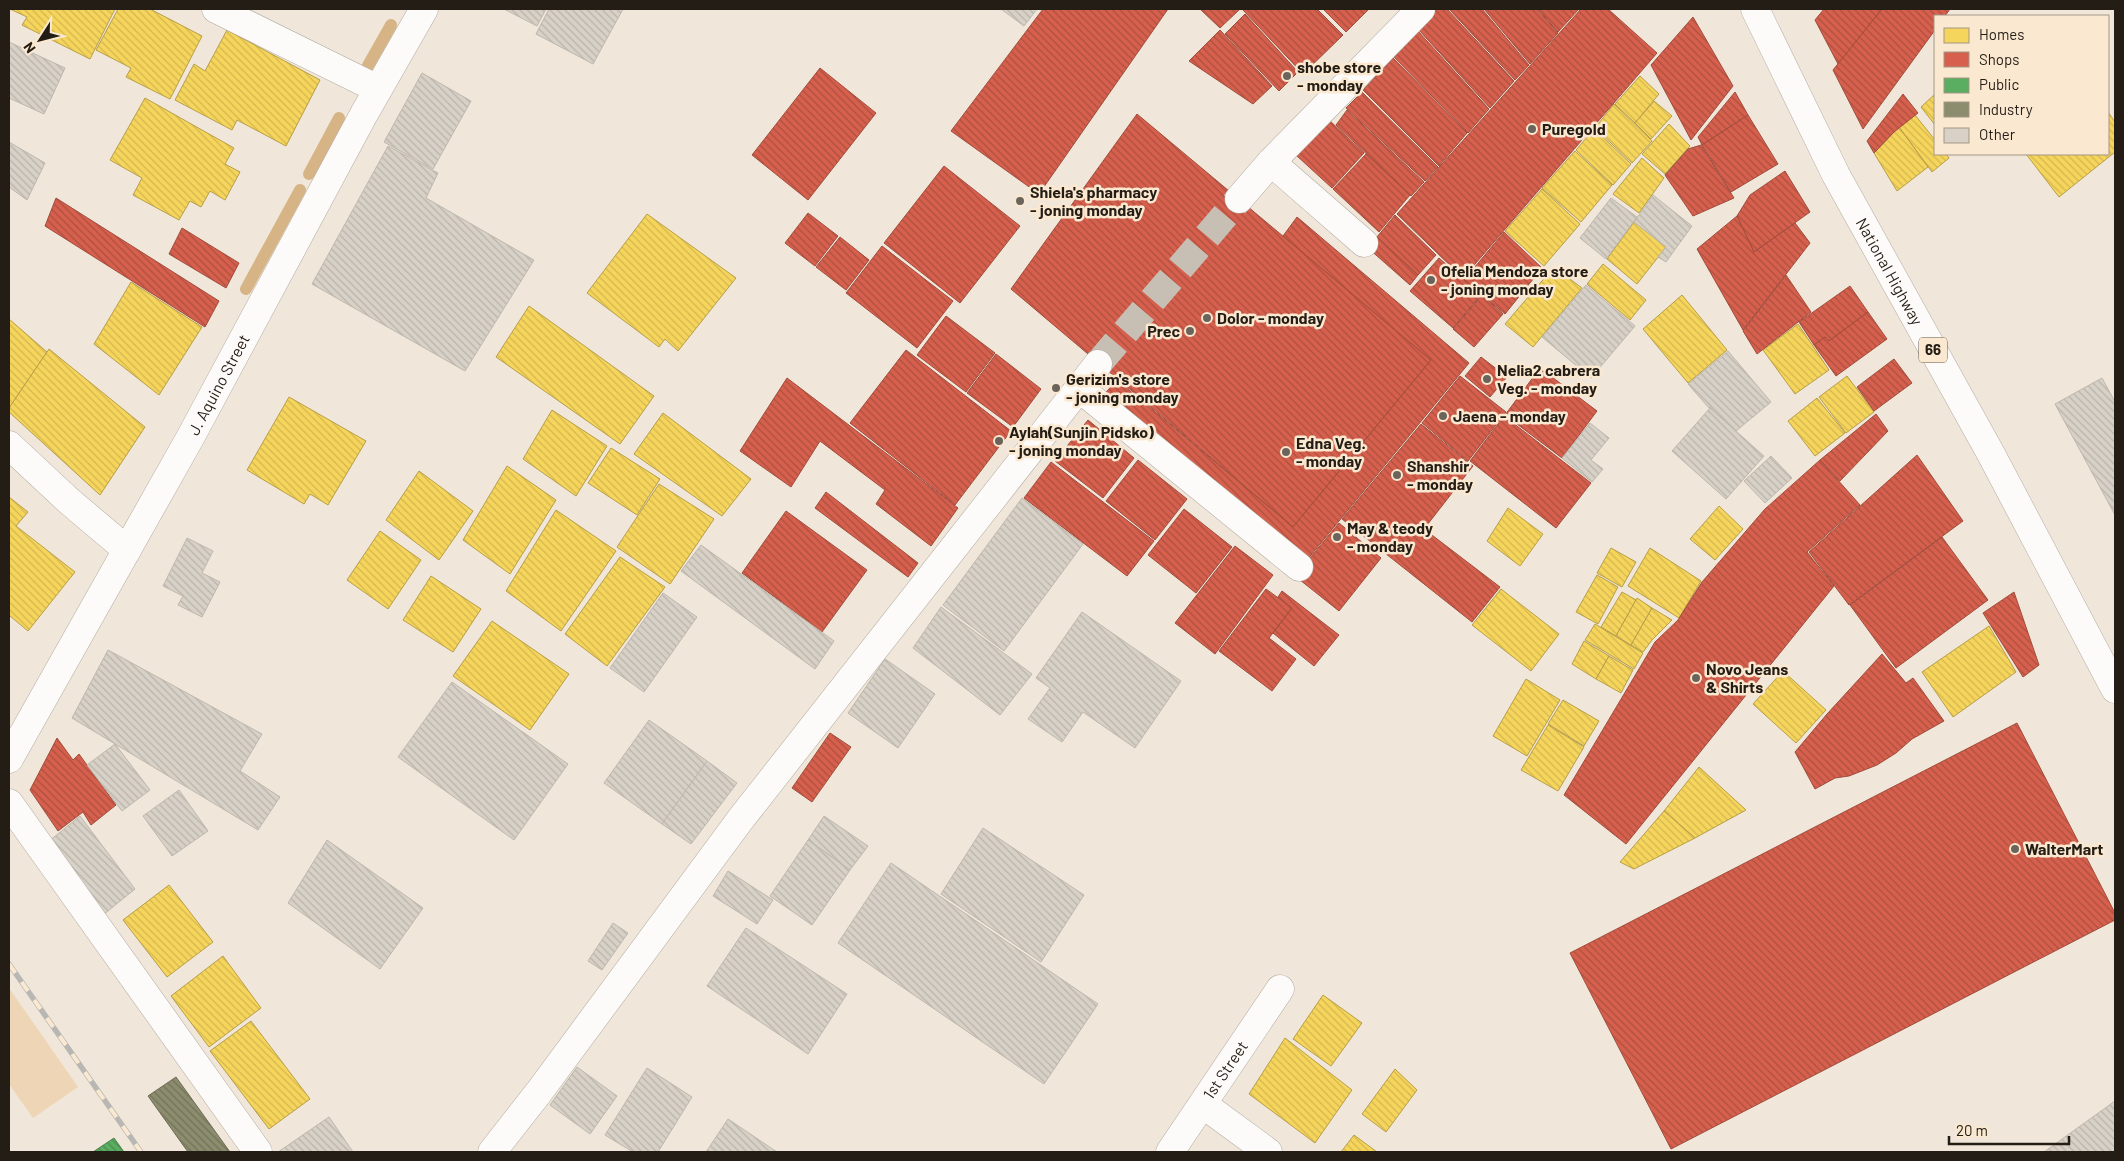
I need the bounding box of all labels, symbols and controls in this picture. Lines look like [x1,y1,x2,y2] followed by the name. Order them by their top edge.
[15,15,65,65] north arrow
[1934,15,2109,155] legend
[1979,25,2024,43] text: Homes
[19,39,39,57] text: N
[1979,50,2019,68] text: Shops
[1297,57,1381,94] place label: shobe store - monday
[1281,70,1293,82] marker: shobe store - monday
[1979,75,2019,93] text: Public
[1979,100,2033,118] text: Industry
[1542,119,1606,138] place label: Puregold
[1526,123,1538,135] marker: Puregold
[1979,125,2016,143] text: Other
[1030,182,1157,219] place label: Shiela's pharmacy - joning monday
[1014,195,1026,207] marker: Shiela's pharmacy - joning monday
[1853,214,1928,329] street label: National Highway
[1441,261,1589,298] place label: Ofelia Mendoza store - joning monday
[1425,274,1437,286] marker: Ofelia Mendoza store - joning monday
[1217,308,1324,327] place label: Dolor - monday
[1201,312,1213,324] marker: Dolor - monday
[1147,321,1180,340] place label: Prec
[1184,325,1196,337] marker: Prec
[183,331,253,438] street label: J. Aquino Street
[1919,338,1947,362] road number: 66
[1497,360,1600,397] place label: Nelia2 cabrera Veg. - monday
[1066,369,1179,406] place label: Gerizim's store - joning monday
[1481,373,1493,385] marker: Nelia2 cabrera Veg. - monday
[1050,382,1062,394] marker: Gerizim's store - joning monday
[1453,406,1566,425] place label: Jaena - monday
[1437,410,1449,422] marker: Jaena - monday
[1009,422,1154,459] place label: Aylah(Sunjin Pidsko) - joning monday
[1296,433,1366,470] place label: Edna Veg. - monday
[993,435,1005,447] marker: Aylah(Sunjin Pidsko) - joning monday
[1280,446,1292,458] marker: Edna Veg. - monday
[1407,456,1473,493] place label: Shanshir - monday
[1391,469,1403,481] marker: Shanshir - monday
[1347,518,1433,555] place label: May & teody - monday
[1331,531,1343,543] marker: May & teody - monday
[1706,659,1788,696] place label: Novo Jeans & Shirts
[1690,672,1702,684] marker: Novo Jeans & Shirts
[2025,839,2103,858] place label: WalterMart
[2009,843,2021,855] marker: WalterMart
[1199,1037,1251,1102] street label: 1st Street
[1949,1114,2069,1146] scale bar
[1956,1121,1988,1139] text: 20 m

